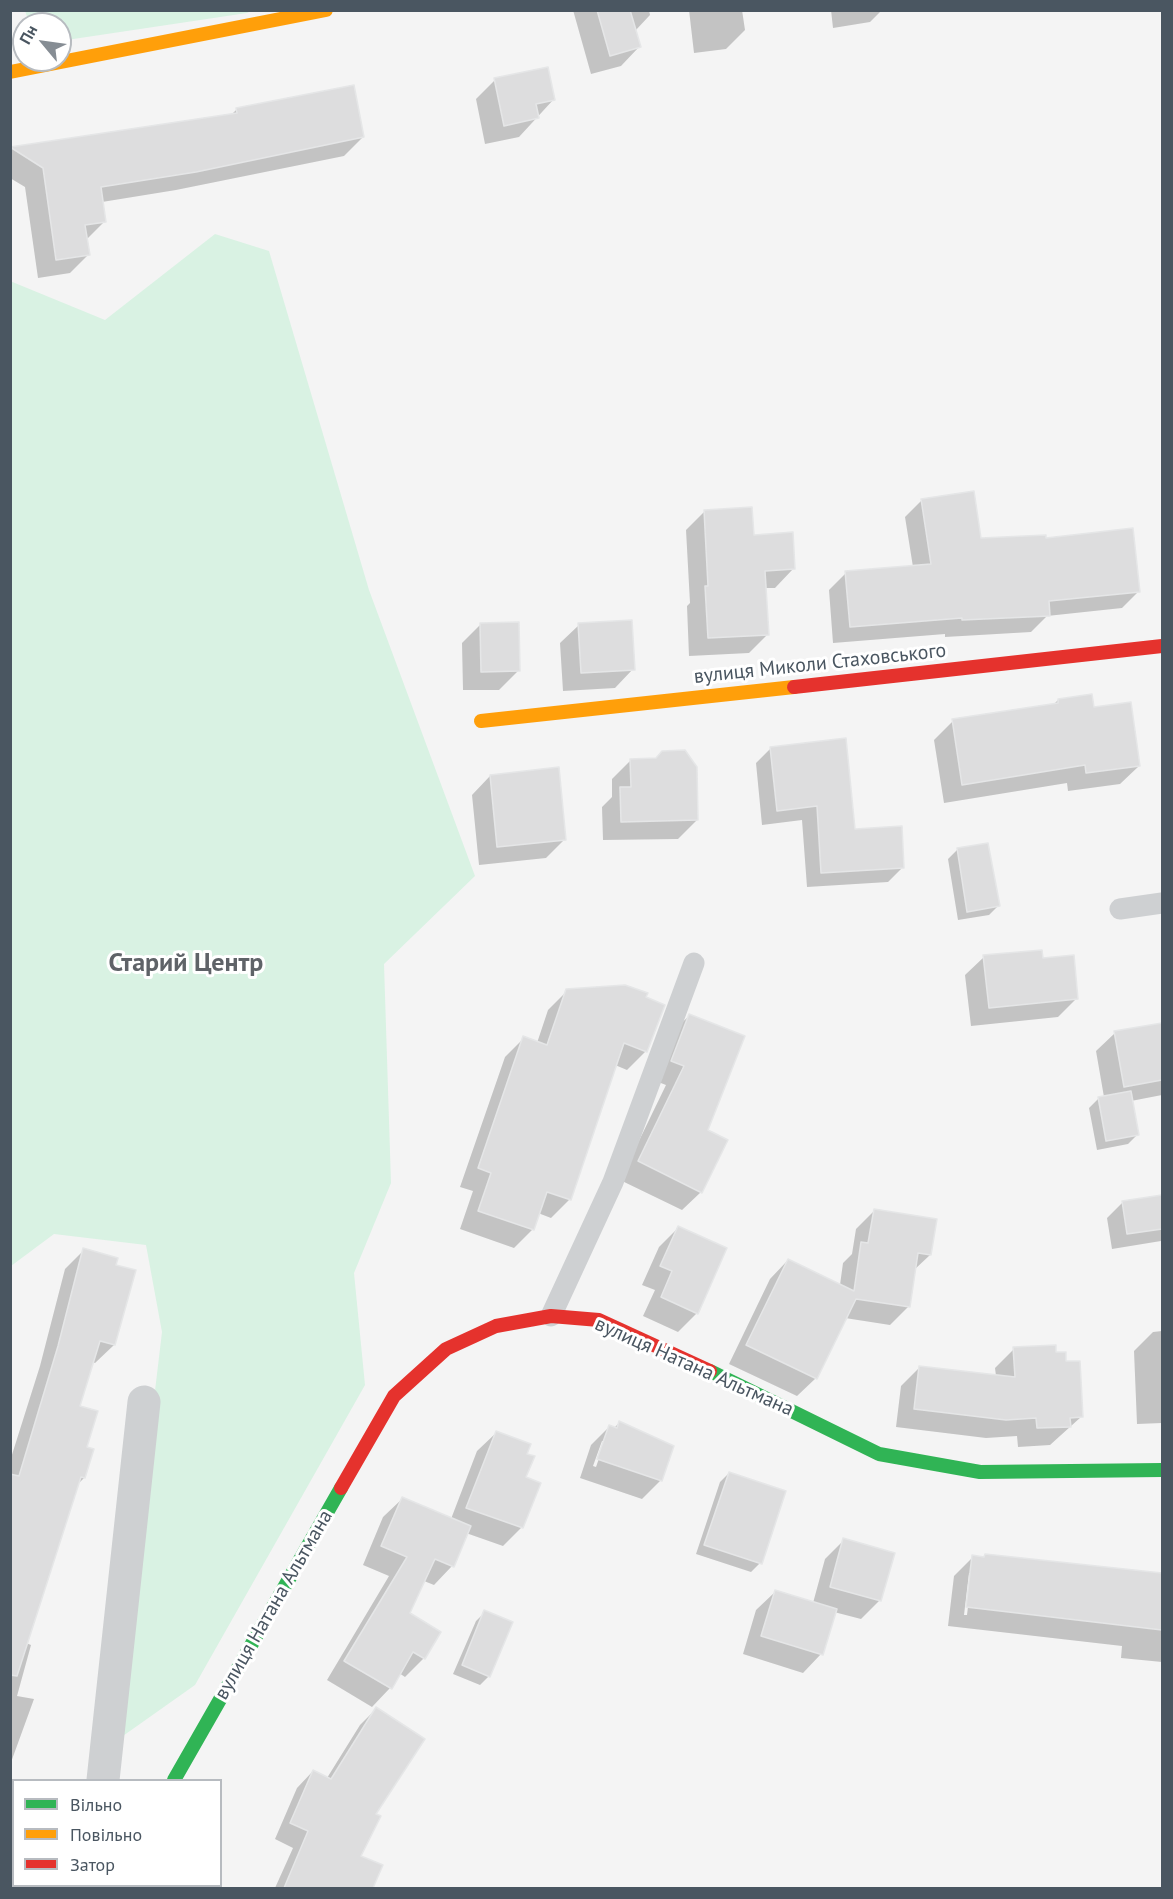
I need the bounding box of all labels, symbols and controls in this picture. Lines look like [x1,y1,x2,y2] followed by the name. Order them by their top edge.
[12,12,72,72] north arrow
[15,21,41,47] text: Пн
[693,639,947,689] street label: вулиця Миколи Стаховського
[109,948,263,980] district label: Старий Центр
[591,1312,797,1422] street label: вулиця Натана Альтмана
[210,1506,338,1704] street label: вулиця Натана Альтмана
[12,1779,222,1887] legend
[70,1793,122,1816] text: Вільно
[70,1823,142,1846] text: Повільно
[70,1853,115,1876] text: Затор

